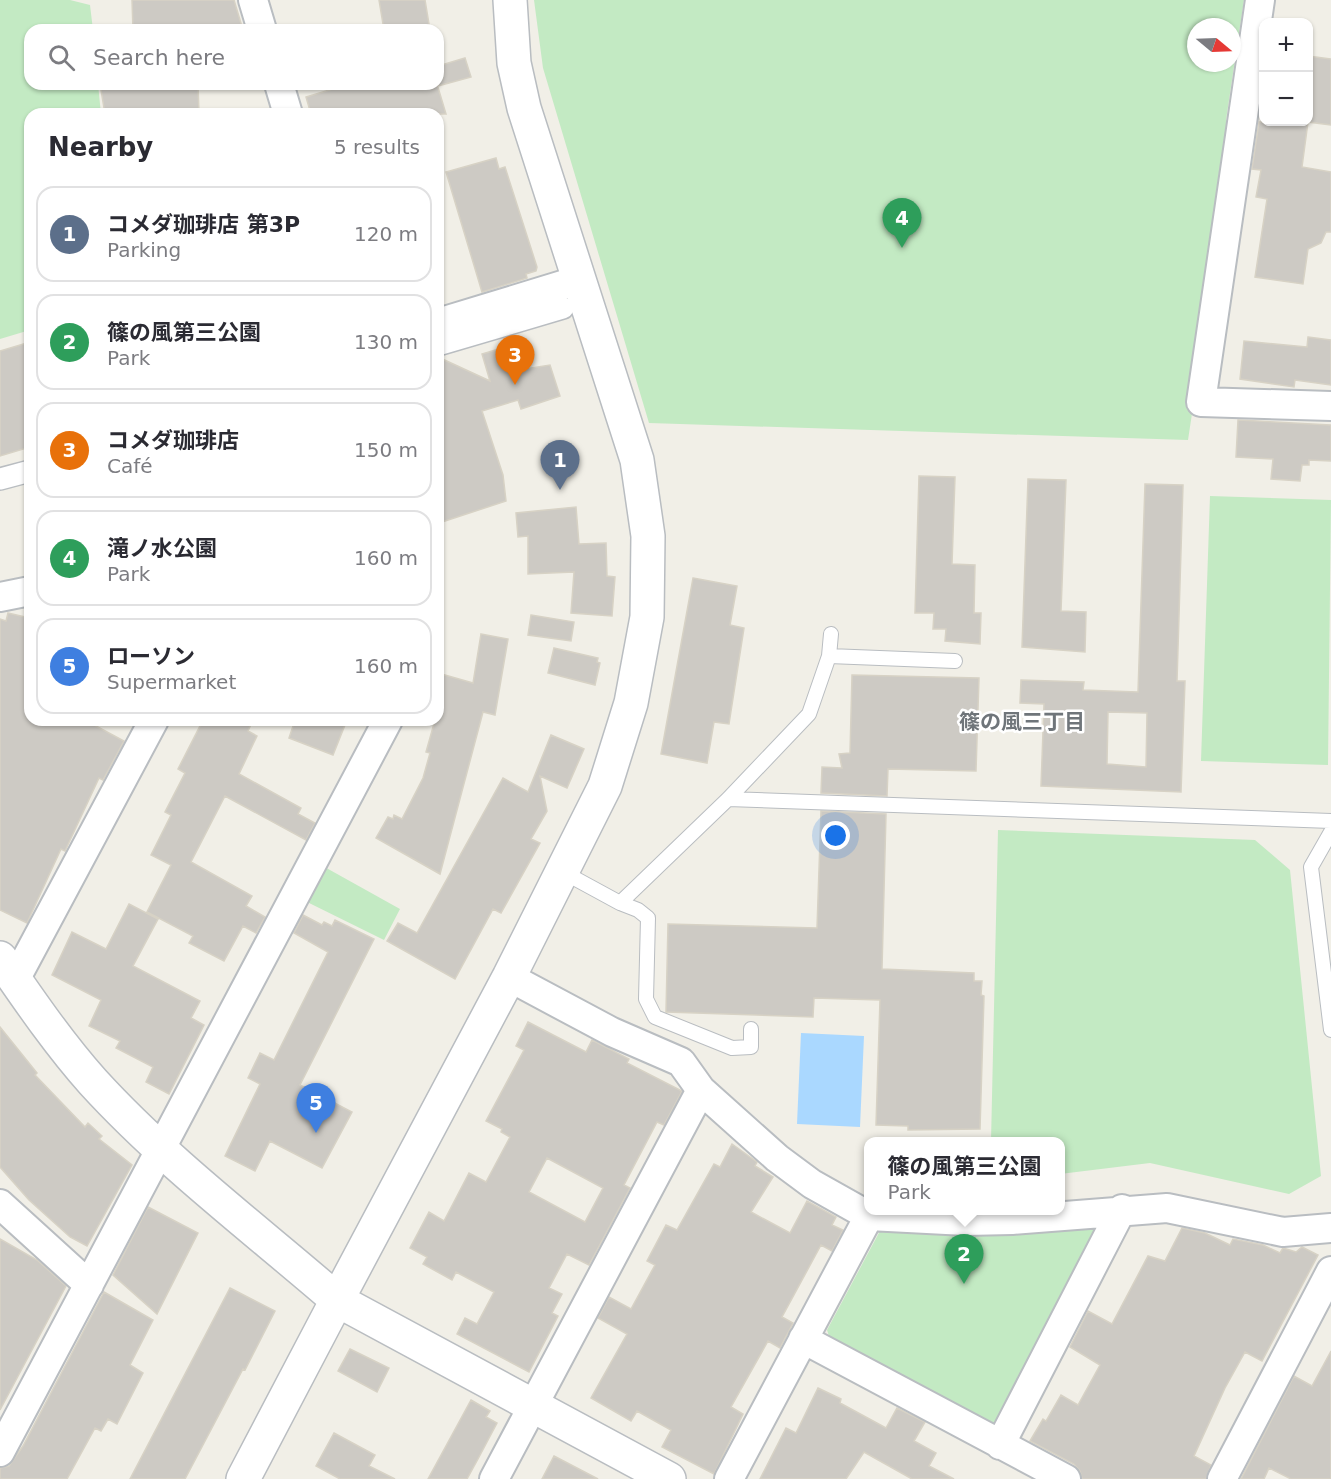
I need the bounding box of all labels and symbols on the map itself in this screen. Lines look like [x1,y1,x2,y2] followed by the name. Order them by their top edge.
[1187,18,1241,72] north arrow
[882,198,922,248] pin: 4
[496,336,534,385] pin: 3
[540,440,580,490] pin: 1
[959,710,1085,734] district label: 篠の風三丁目
[821,821,850,850] your location
[296,1084,336,1133] pin: 5
[944,1234,984,1284] pin: 2

